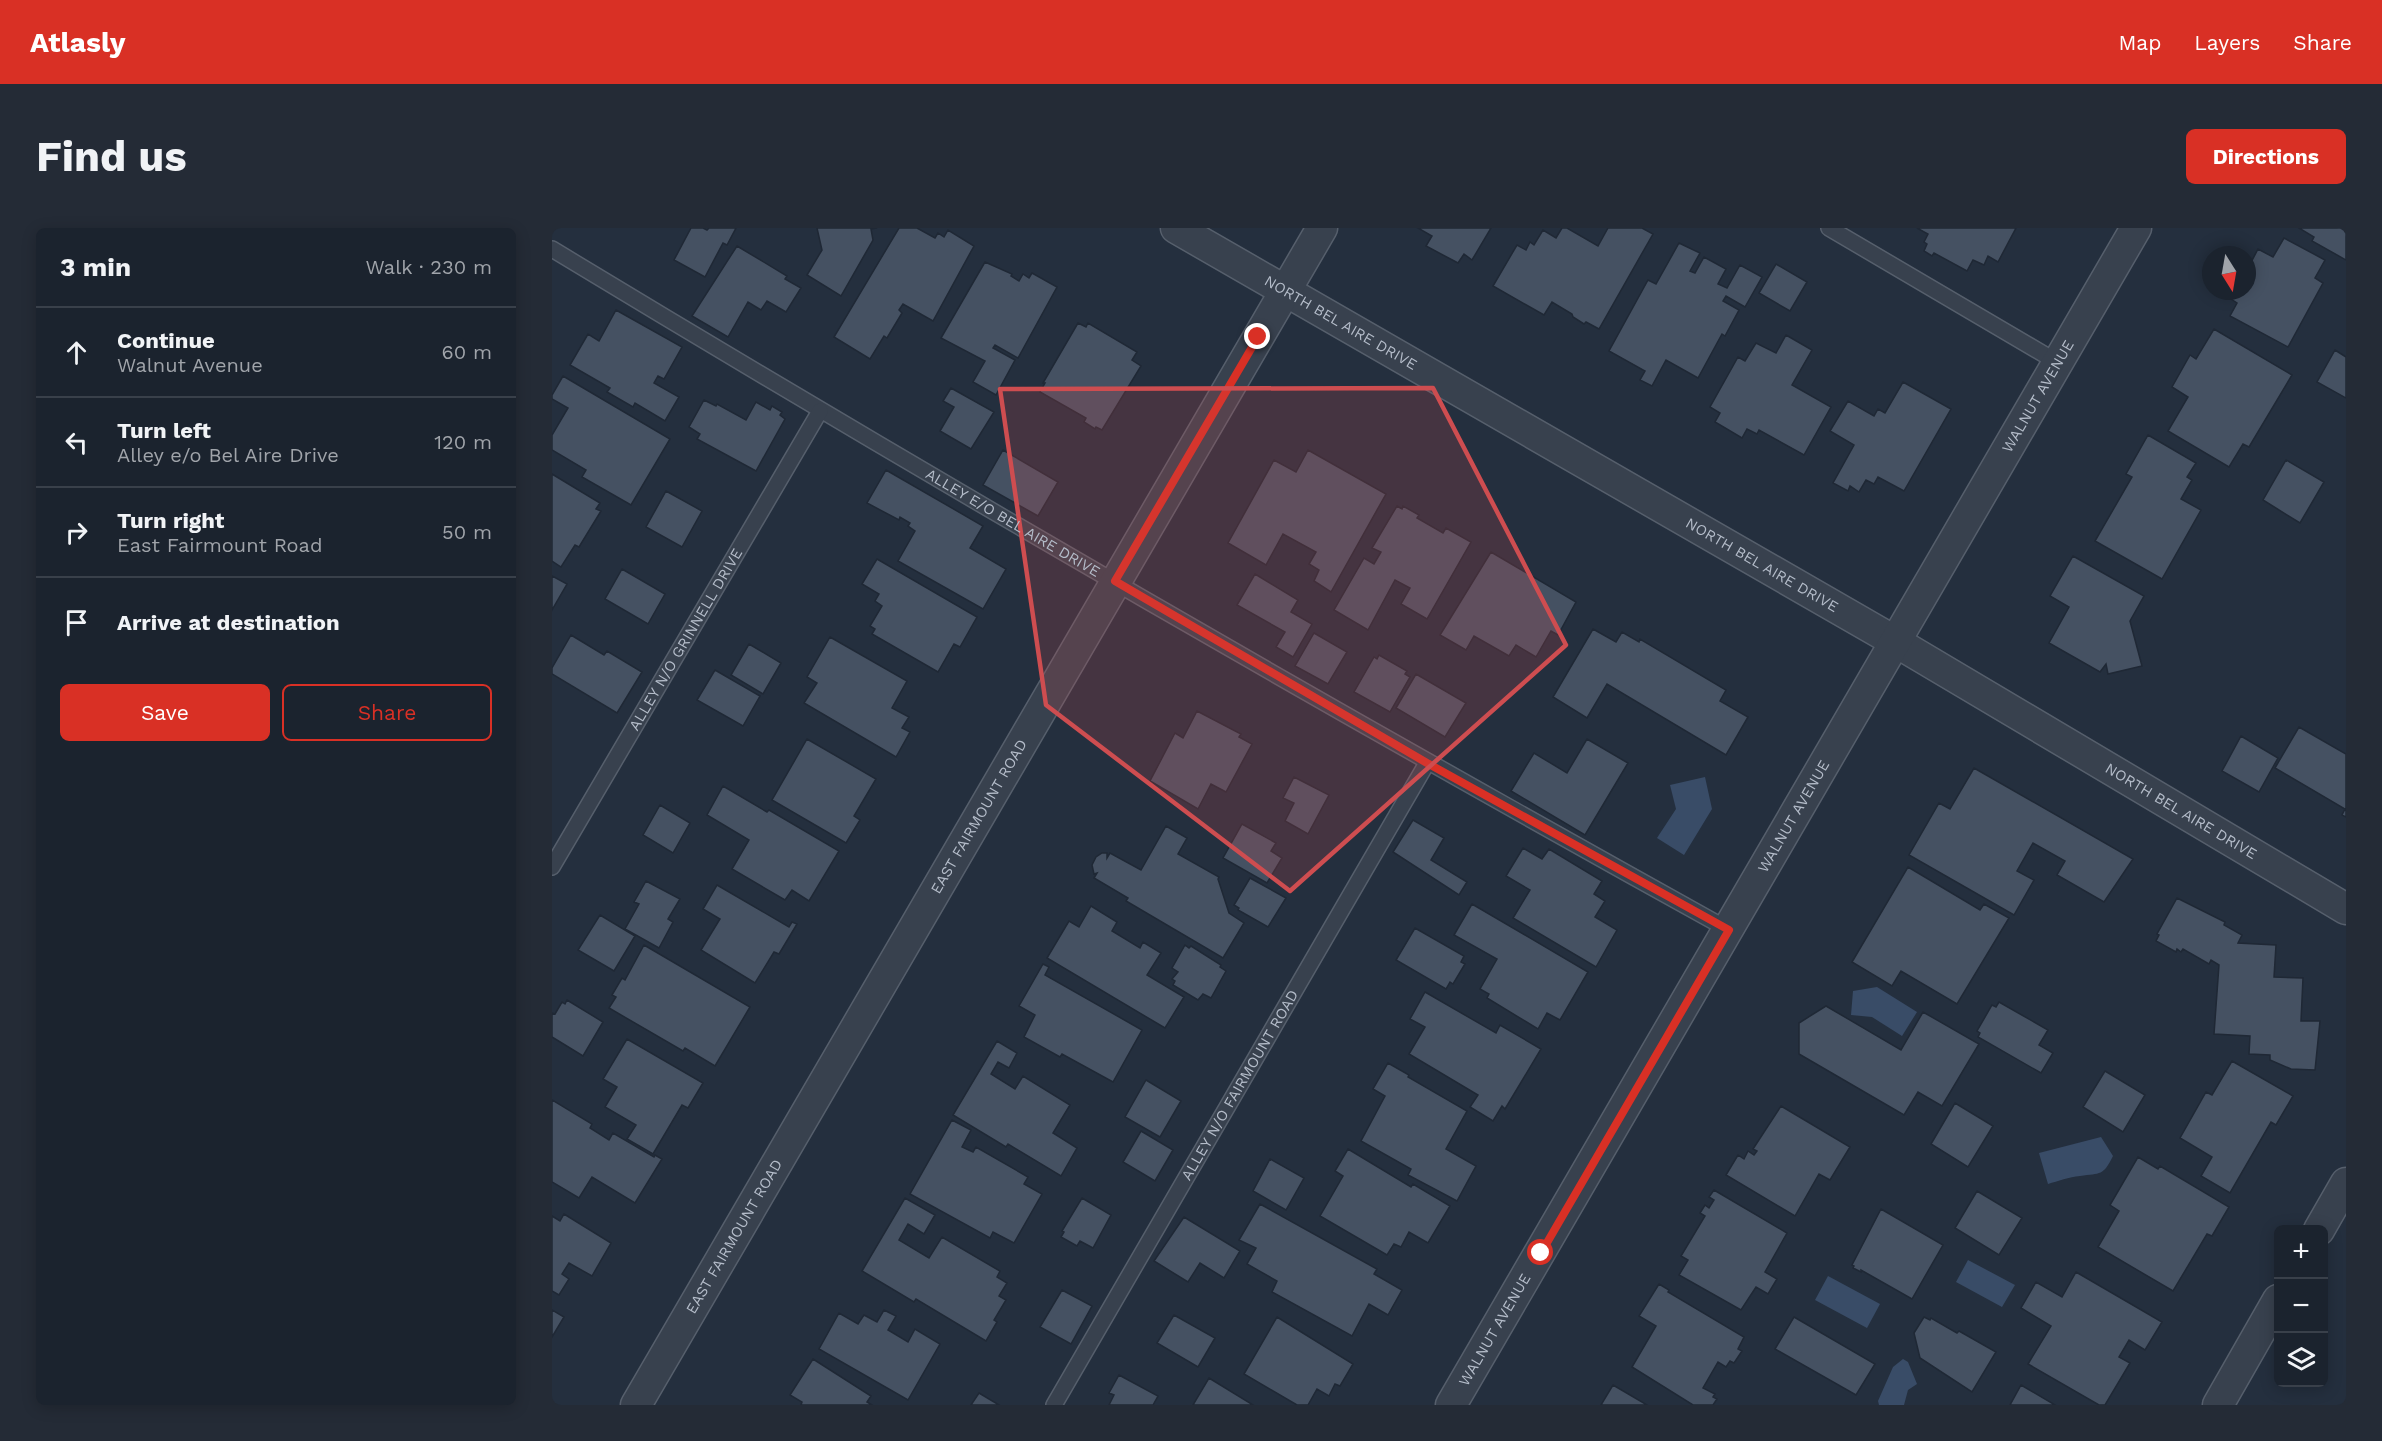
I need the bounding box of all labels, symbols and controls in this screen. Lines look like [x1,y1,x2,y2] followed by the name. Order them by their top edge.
[30,26,125,59] text: Atlasly
[2118,30,2161,55] text: Map
[2194,30,2260,55] text: Layers
[2293,30,2352,55] text: Share
[2186,129,2346,184] button: Directions
[36,132,187,181] text: Find us
[2202,246,2256,300] north arrow
[60,252,131,282] text: 3 min
[365,255,492,279] text: Walk · 230 m
[1261,272,1420,374] street label: NORTH BEL AIRE DRIVE
[1244,323,1270,349] route end
[117,328,215,353] text: Continue
[60,336,93,369] icon: ahead
[1998,337,2078,456] street label: WALNUT AVENUE
[442,340,492,364] text: 60 m
[117,353,263,377] text: Walnut Avenue
[117,418,211,443] text: Turn left
[60,426,93,459] icon: left
[434,430,492,454] text: 120 m
[117,443,339,467] text: Alley e/o Bel Aire Drive
[922,465,1103,581] street label: ALLEY E/O BEL AIRE DRIVE
[117,508,224,533] text: Turn right
[1682,514,1842,616] street label: NORTH BEL AIRE DRIVE
[60,516,93,549] icon: right
[442,520,492,544] text: 50 m
[117,533,322,557] text: East Fairmount Road
[625,545,746,734] street label: ALLEY N/O GRINNELL DRIVE
[60,606,93,639] icon: arrive
[117,610,340,635] text: Arrive at destination
[60,684,270,741] button: Save
[282,684,492,741] button: Share
[927,736,1031,897] street label: EAST FAIRMOUNT ROAD
[1754,757,1833,876] street label: WALNUT AVENUE
[2102,759,2260,863] street label: NORTH BEL AIRE DRIVE
[1177,987,1302,1184] street label: ALLEY N/O FAIRMOUNT ROAD
[682,1156,786,1317] street label: EAST FAIRMOUNT ROAD
[2274,1225,2328,1387] map controls
[2274,1225,2328,1279] button: +
[1527,1239,1553,1265] route start
[1455,1270,1535,1389] street label: WALNUT AVENUE
[2274,1279,2328,1333] button: −
[2274,1333,2328,1387] button: layers

